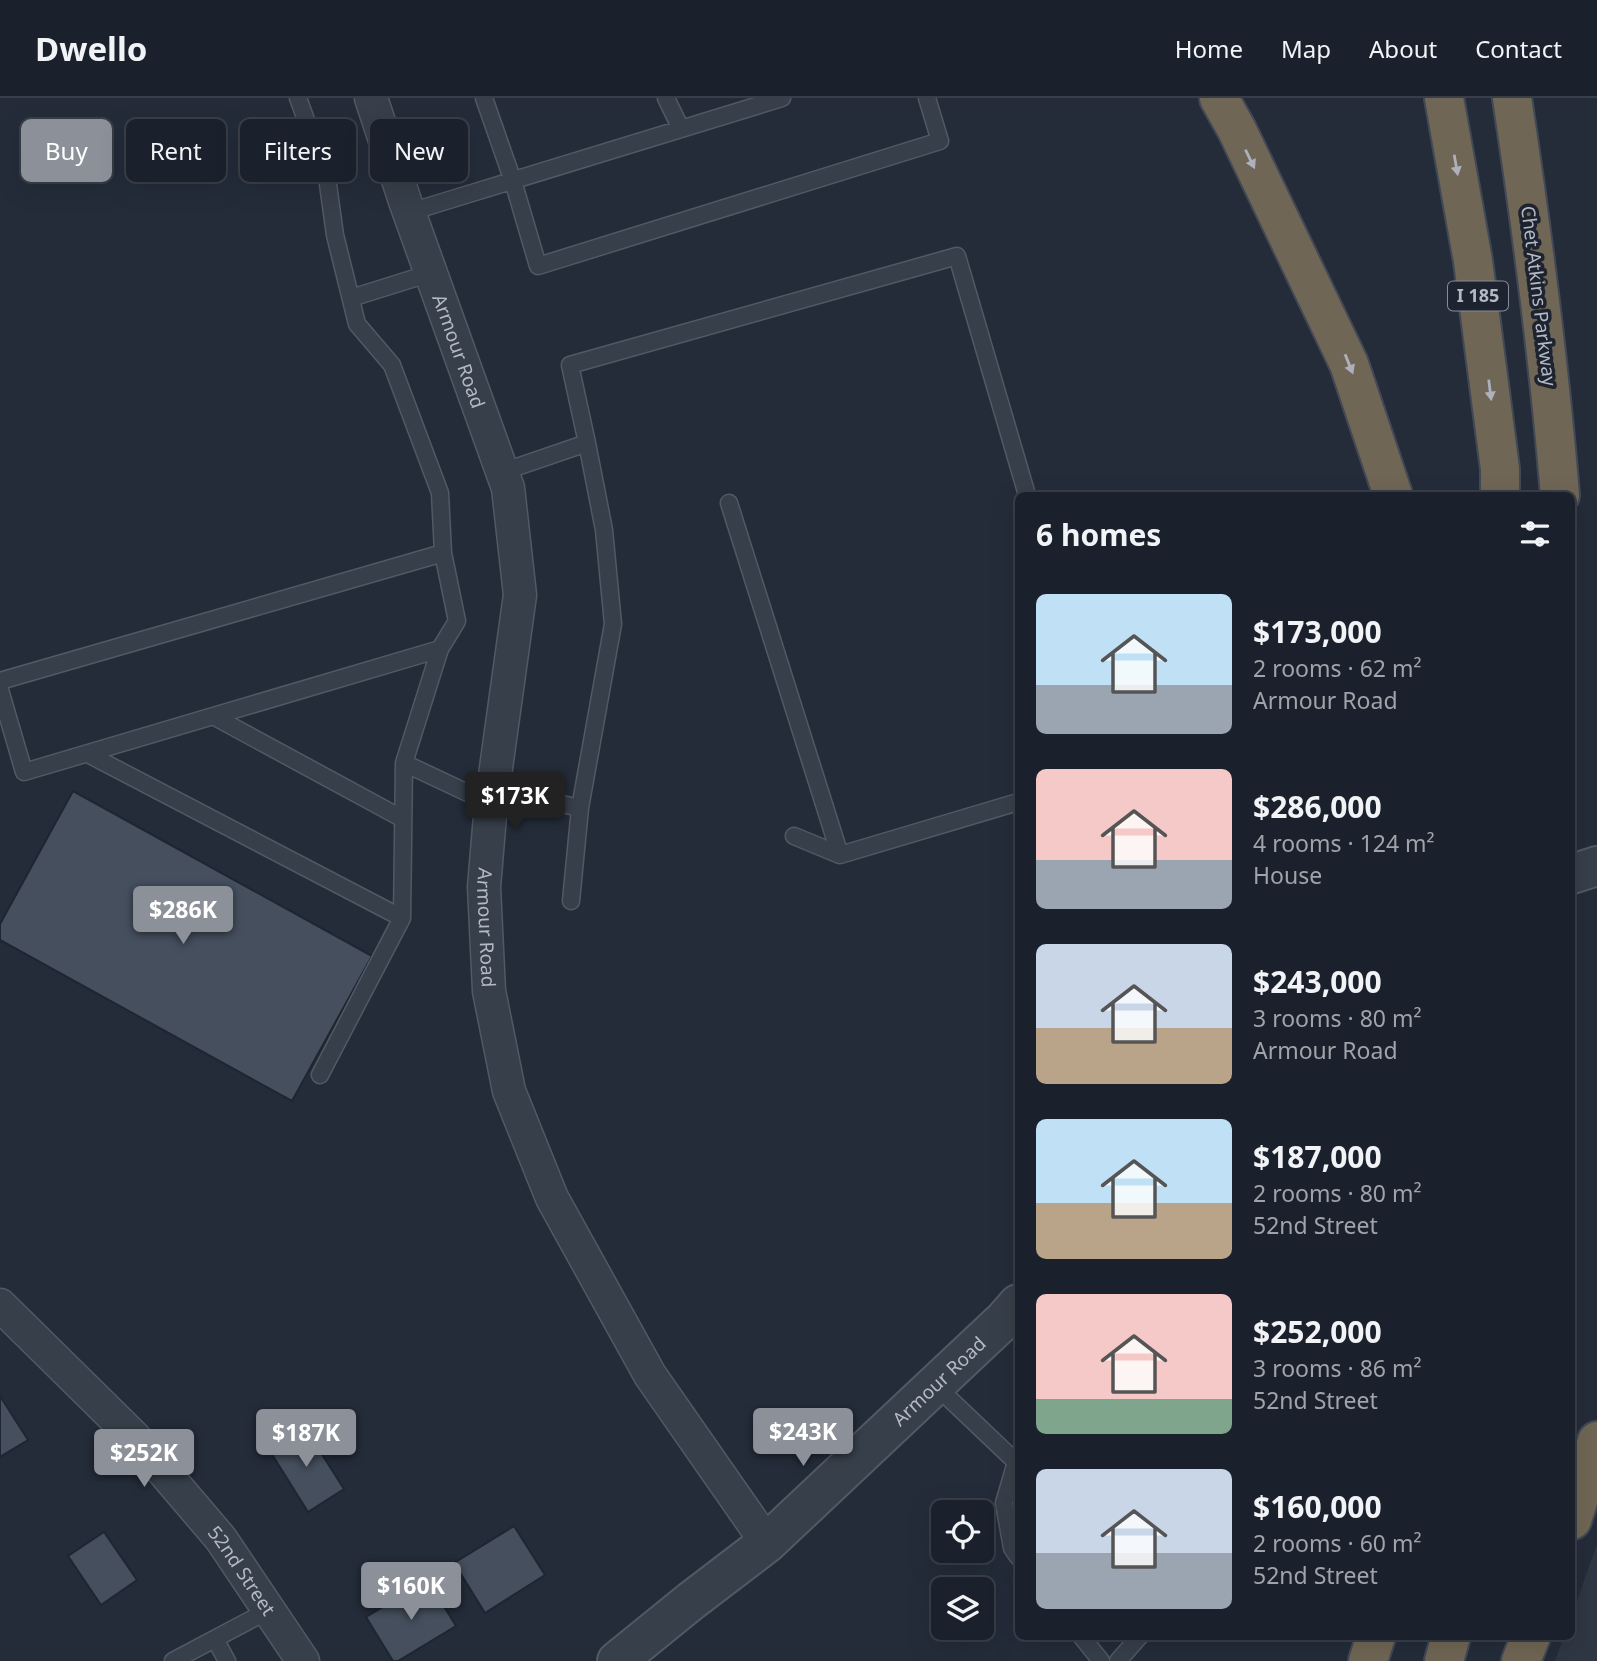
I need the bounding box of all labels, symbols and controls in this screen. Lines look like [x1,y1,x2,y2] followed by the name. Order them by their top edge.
[35,26,147,71] text: Dwello
[1175,32,1243,65] text: Home
[1281,32,1331,65] text: Map
[1369,32,1437,65] text: About
[1475,32,1562,65] text: Contact
[21,119,112,182] chip: Buy
[126,119,226,182] chip: Rent
[240,119,356,182] chip: Filters
[370,119,468,182] chip: New
[1245,149,1256,169] one-way arrow
[1451,154,1462,176] one-way arrow
[1515,204,1563,388] street label: Chet Atkins Parkway
[1448,281,1508,310] road number: I 185
[426,291,491,412] street label: Armour Road
[1343,353,1354,374] one-way arrow
[1484,379,1495,401] one-way arrow
[1036,514,1161,555] text: 6 homes
[1516,515,1554,553] icon: filters
[1253,611,1382,652] text: $173,000
[1092,622,1176,706] icon: home
[1253,652,1422,684] text: 2 rooms · 62 m²
[1253,684,1398,716] text: Armour Road
[466,772,564,832] pin: $173K
[481,779,549,811] text: $173K
[1253,786,1382,827] text: $286,000
[1092,797,1176,881] icon: home
[1253,827,1435,859] text: 4 rooms · 124 m²
[1253,859,1322,891] text: House
[471,867,502,988] street label: Armour Road
[134,886,232,946] pin: $286K
[149,893,217,925] text: $286K
[1253,961,1382,1002] text: $243,000
[1092,972,1176,1056] icon: home
[1253,1002,1422,1034] text: 3 rooms · 80 m²
[1253,1034,1398,1066] text: Armour Road
[1253,1136,1382,1177] text: $187,000
[1092,1147,1176,1231] icon: home
[1253,1177,1422,1209] text: 2 rooms · 80 m²
[1253,1209,1378,1241] text: 52nd Street
[1253,1311,1382,1352] text: $252,000
[1092,1322,1176,1406] icon: home
[887,1331,991,1432] street label: Armour Road
[1253,1352,1422,1384] text: 3 rooms · 86 m²
[1253,1384,1378,1416] text: 52nd Street
[754,1408,852,1468] pin: $243K
[257,1410,355,1469] pin: $187K
[769,1415,837,1447] text: $243K
[272,1416,340,1448] text: $187K
[95,1430,193,1489] pin: $252K
[110,1436,178,1468] text: $252K
[1253,1486,1382,1527] text: $160,000
[1092,1497,1176,1581] icon: home
[931,1500,994,1640] map controls
[931,1500,994,1563] button: locate
[202,1520,282,1621] street label: 52nd Street
[1253,1527,1422,1559] text: 2 rooms · 60 m²
[1253,1559,1378,1591] text: 52nd Street
[362,1562,460,1622] pin: $160K
[377,1569,445,1601] text: $160K
[931,1577,994,1640] button: layers

